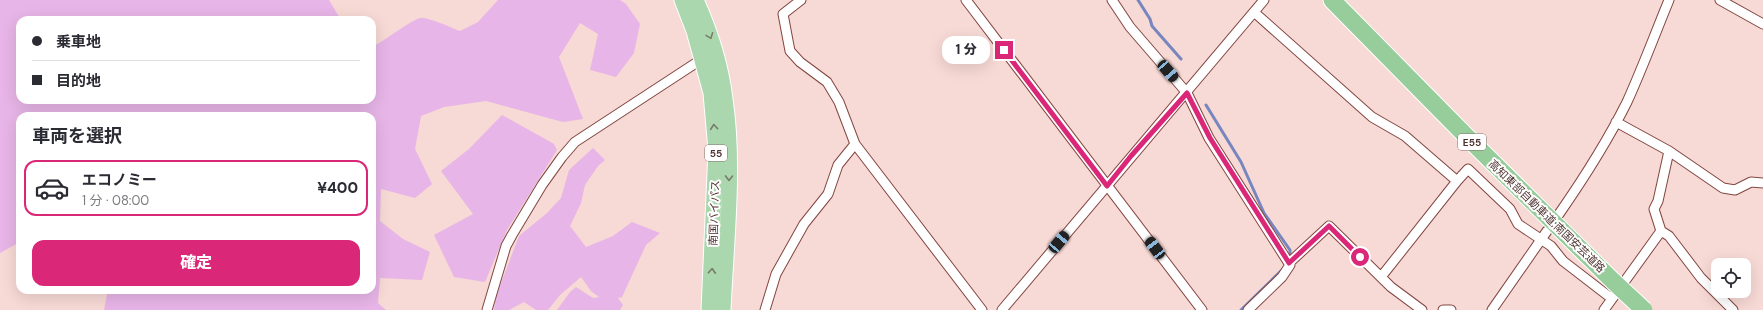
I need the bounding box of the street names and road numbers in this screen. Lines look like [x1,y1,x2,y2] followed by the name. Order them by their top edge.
[1458,134,1486,150] road number: E55
[705,145,727,161] road number: 55
[1486,157,1608,275] street label: 高知東部自動車道;南国安芸道路
[706,180,722,246] street label: 南国バイパス

